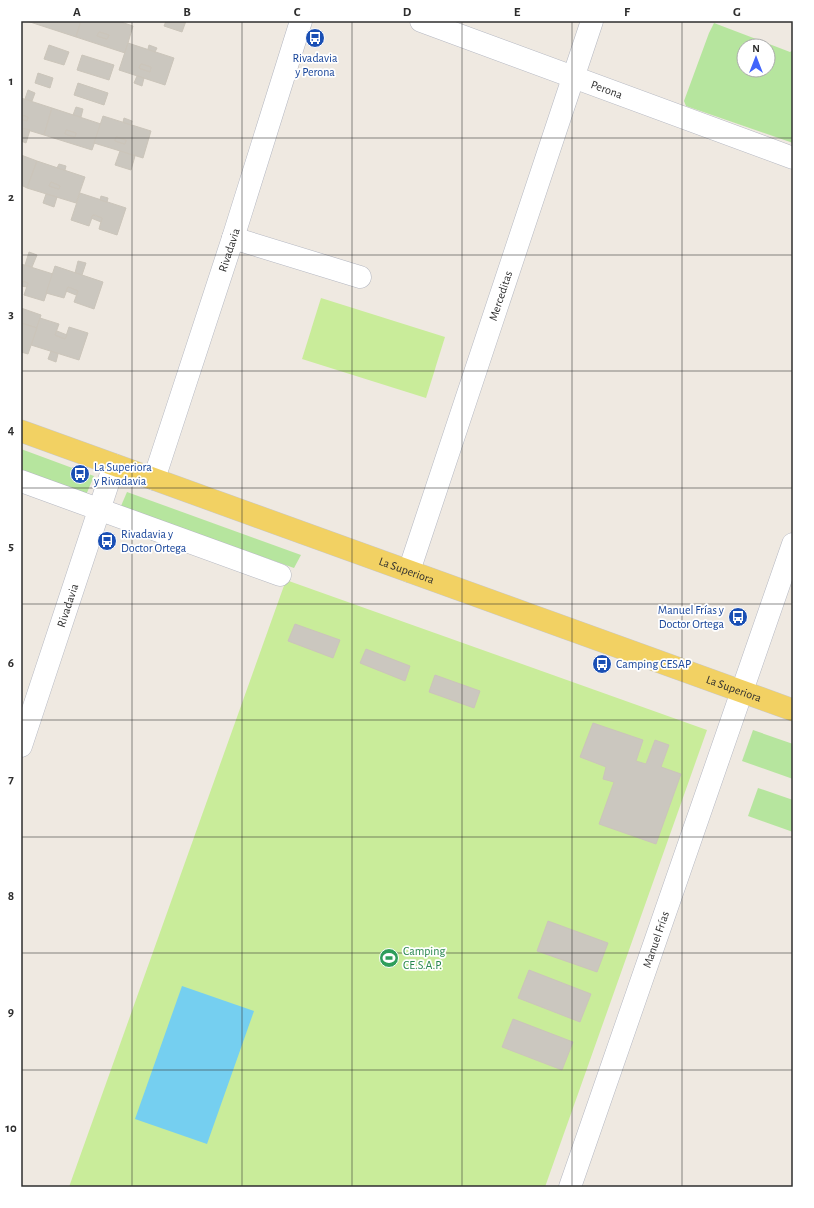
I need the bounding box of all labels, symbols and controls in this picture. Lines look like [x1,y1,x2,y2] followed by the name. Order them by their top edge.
[73,6,81,19] text: A
[183,6,191,19] text: B
[294,6,301,19] text: C
[403,6,412,19] text: D
[514,6,521,19] text: E
[624,6,631,19] text: F
[733,6,741,19] text: G
[304,27,326,49] bus stop icon: Rivadavia y Perona
[736,38,776,78] north arrow
[752,43,760,54] text: N
[292,52,338,79] place label: Rivadavia y Perona
[9,75,13,88] text: 1
[589,78,625,101] street label: Perona
[8,191,14,204] text: 2
[216,226,242,273] street label: Rivadavia
[487,269,514,322] street label: Merceditas
[8,308,14,321] text: 3
[8,424,15,437] text: 4
[93,461,152,488] place label: La Superiora y Rivadavia
[69,463,91,485] bus stop icon: La Superiora y Rivadavia
[121,528,187,554] place label: Rivadavia y Doctor Ortega
[96,530,118,552] bus stop icon: Rivadavia y Doctor Ortega
[8,540,14,553] text: 5
[377,555,436,586] street label: La Superiora
[55,582,80,629] street label: Rivadavia
[658,604,724,630] place label: Manuel Frías y Doctor Ortega
[727,606,749,628] bus stop icon: Manuel Frías y Doctor Ortega
[591,653,613,675] bus stop icon: Camping CESAP
[8,657,14,670] text: 6
[616,658,691,670] place label: Camping CESAP
[705,673,764,704] street label: La Superiora
[8,773,14,786] text: 7
[8,890,14,903] text: 8
[640,910,671,969] street label: Manuel Frías
[403,945,445,971] place label: Camping CE.S.A.P.
[378,947,400,969] sports icon: Camping CE.S.A.P.
[8,1006,14,1019] text: 9
[5,1122,17,1135] text: 10

